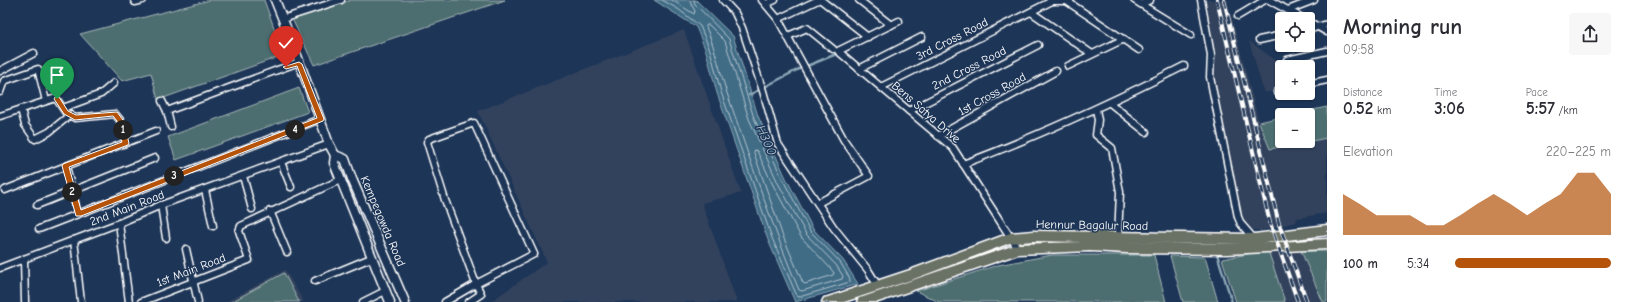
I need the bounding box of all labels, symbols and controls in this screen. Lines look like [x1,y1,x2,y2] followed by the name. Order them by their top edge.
[1275,12,1315,148] map controls
[1275,12,1315,52] button: locate
[1569,13,1611,55] button: share
[1343,14,1462,40] text: Morning run
[914,15,990,63] street label: 3rd Cross Road
[269,26,303,67] pin
[275,32,297,54] icon: check
[1343,42,1374,57] text: 09:58
[930,43,1008,93] street label: 2nd Cross Road
[40,58,74,99] pin
[1275,60,1315,100] button: +
[46,64,68,86] icon: arrive
[956,70,1028,118] street label: 1st Cross Road
[889,78,963,146] street label: Bens Satya Drive
[1343,86,1382,99] text: Distance
[1434,86,1457,99] text: Time
[1526,86,1548,99] text: Pace
[1343,99,1373,118] text: 0.52
[1434,99,1465,118] text: 3:06
[1526,99,1555,118] text: 5:57
[1373,104,1391,117] text: km
[1555,104,1578,117] text: /km
[1275,108,1315,148] button: −
[113,120,133,140] pin: 1
[285,120,305,140] pin: 4
[121,123,125,136] text: 1
[292,123,298,136] text: 4
[753,123,780,158] water label: H300
[1343,144,1393,159] text: Elevation
[1546,144,1611,159] text: 220–225 m
[164,166,184,186] pin: 3
[171,169,177,182] text: 3
[358,174,408,268] street label: Kempegowda Road
[62,182,82,202] pin: 2
[69,185,75,198] text: 2
[88,187,166,229] street label: 2nd Main Road
[1036,217,1148,233] street label: Hennur Bagalur Road
[155,250,227,290] street label: 1st Main Road
[1343,256,1378,271] text: 100 m
[1407,256,1429,271] text: 5:34

